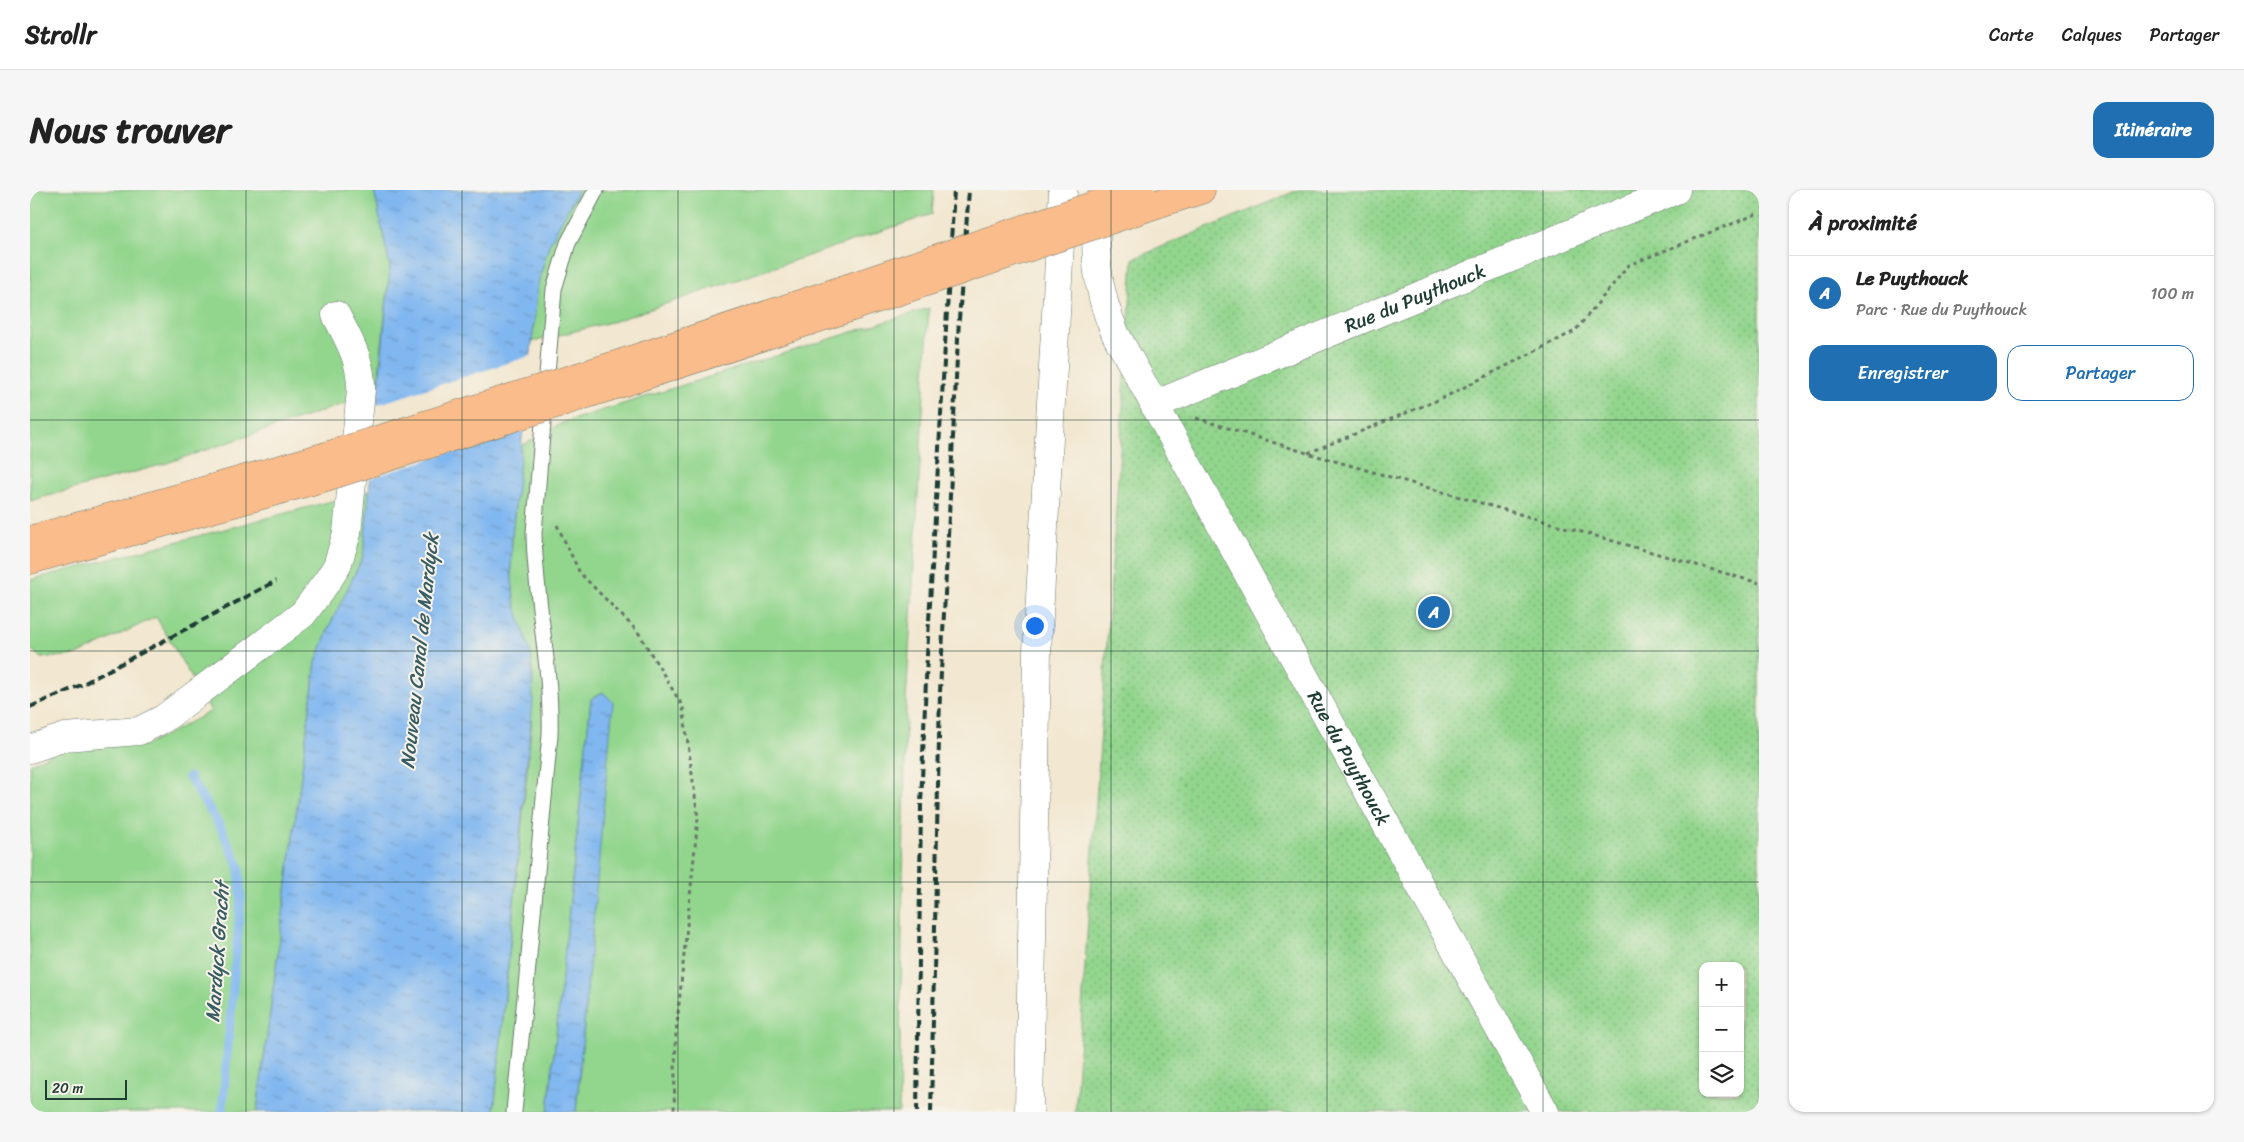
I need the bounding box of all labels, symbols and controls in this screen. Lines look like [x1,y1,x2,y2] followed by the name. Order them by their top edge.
[25,14,96,56] text: Strollr
[1989,19,2034,51] text: Carte
[2062,19,2122,51] text: Calques
[2150,19,2219,51] text: Partager
[30,99,230,161] text: Nous trouver
[2093,102,2214,158] button: Itinéraire
[1809,204,1917,242] text: À proximité
[1339,254,1491,342] street label: Rue du Puythouck
[1856,262,1968,295] text: Le Puythouck
[1820,279,1830,308] text: A
[2150,279,2194,308] text: 100 m
[1856,295,2027,324] text: Parc · Rue du Puythouck
[1809,345,1997,401] button: Enregistrer
[2007,345,2194,401] button: Partager
[390,530,449,770] water label: Nouveau Canal de Mardyck
[1418,593,1450,631] pin: A
[1022,613,1048,639] your location
[1298,684,1400,832] street label: Rue du Puythouck
[195,878,240,1023] water label: Mardyck Gracht
[1699,962,1744,1097] map controls
[1699,962,1744,1007] button: +
[1699,1007,1744,1052] button: −
[1699,1052,1744,1097] button: layers
[52,1076,83,1101] text: 20 m
[45,1077,128,1100] scale bar

